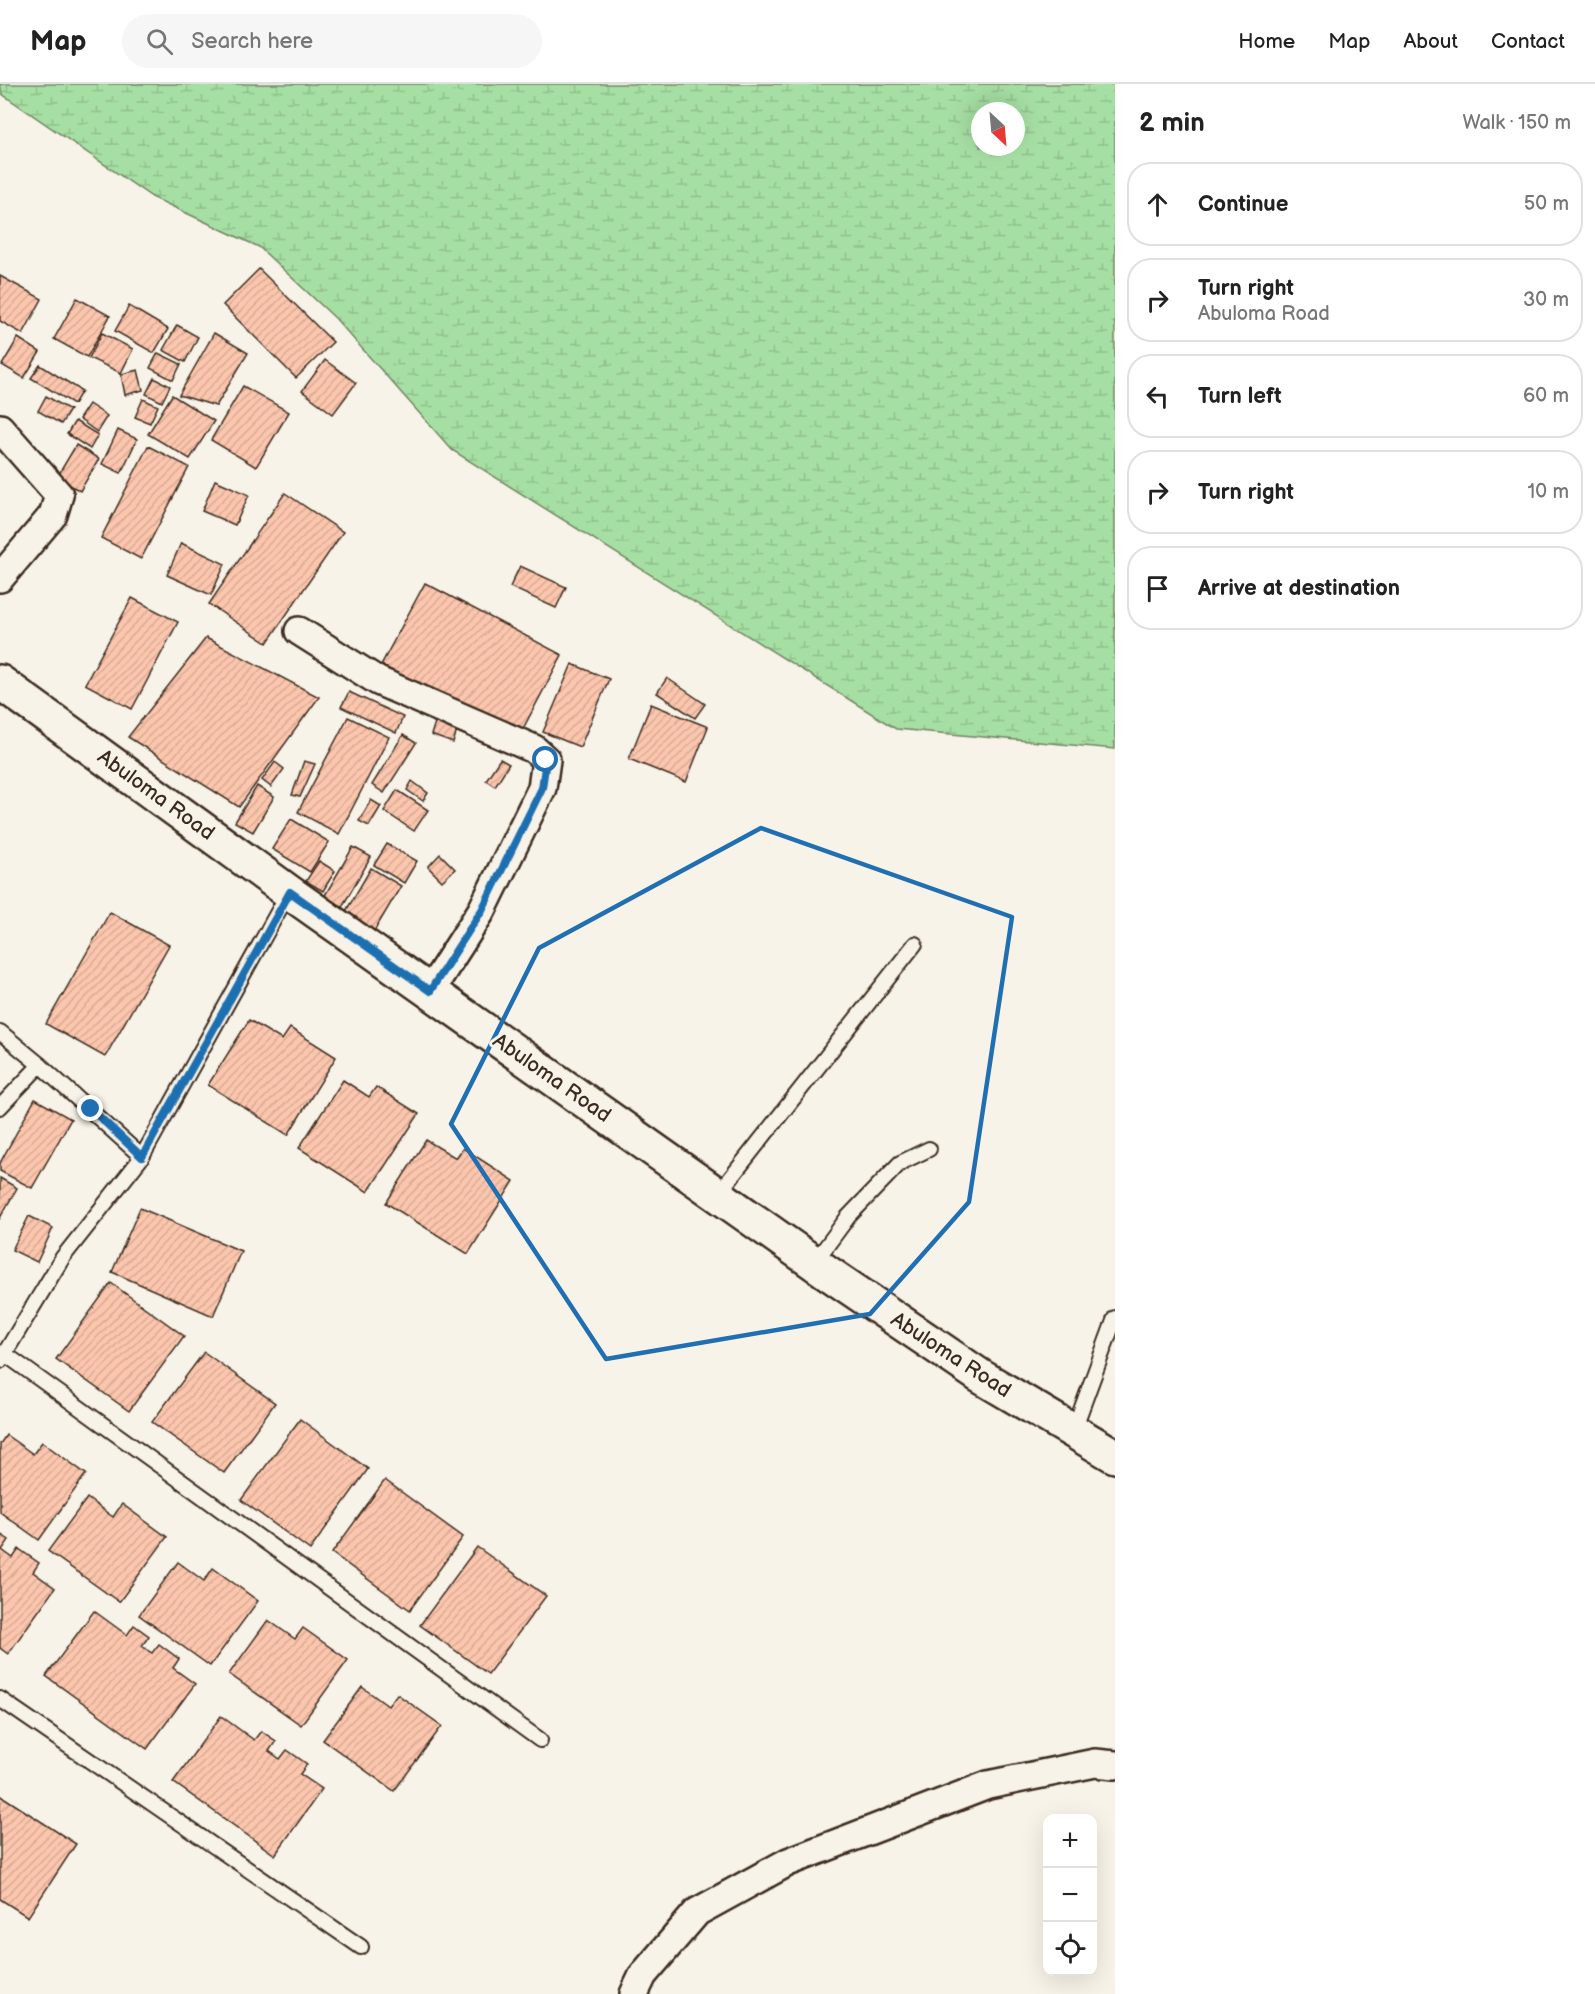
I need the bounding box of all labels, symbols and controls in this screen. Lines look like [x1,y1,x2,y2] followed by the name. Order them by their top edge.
[122,14,542,68] search box
[30,25,86,58] text: Map
[143,25,176,58] icon: search
[191,28,313,55] text: Search here
[1238,29,1295,54] text: Home
[1328,29,1370,54] text: Map
[1403,29,1458,54] text: About
[1491,29,1565,54] text: Contact
[971,102,1025,156] north arrow
[1139,108,1205,139] text: 2 min
[1462,111,1571,135] text: Walk · 150 m
[1141,188,1174,221] icon: ahead
[1198,191,1288,218] text: Continue
[1524,192,1569,216] text: 50 m
[1198,275,1294,302] text: Turn right
[1141,284,1174,317] icon: right
[1523,288,1569,312] text: 30 m
[1198,302,1330,326] text: Abuloma Road
[1141,380,1174,413] icon: left
[1198,383,1282,410] text: Turn left
[1523,384,1569,408] text: 60 m
[1141,476,1174,509] icon: right
[1198,479,1294,506] text: Turn right
[1528,480,1569,504] text: 10 m
[1141,572,1174,605] icon: arrive
[1198,575,1400,602] text: Arrive at destination
[93,744,219,846] street label: Abuloma Road
[532,746,558,772] route start
[488,1028,616,1128] street label: Abuloma Road
[77,1095,103,1121] route end
[886,1307,1016,1403] street label: Abuloma Road
[1043,1814,1097,1976] map controls
[1043,1814,1097,1868] button: +
[1043,1868,1097,1922] button: −
[1043,1922,1097,1976] button: locate

